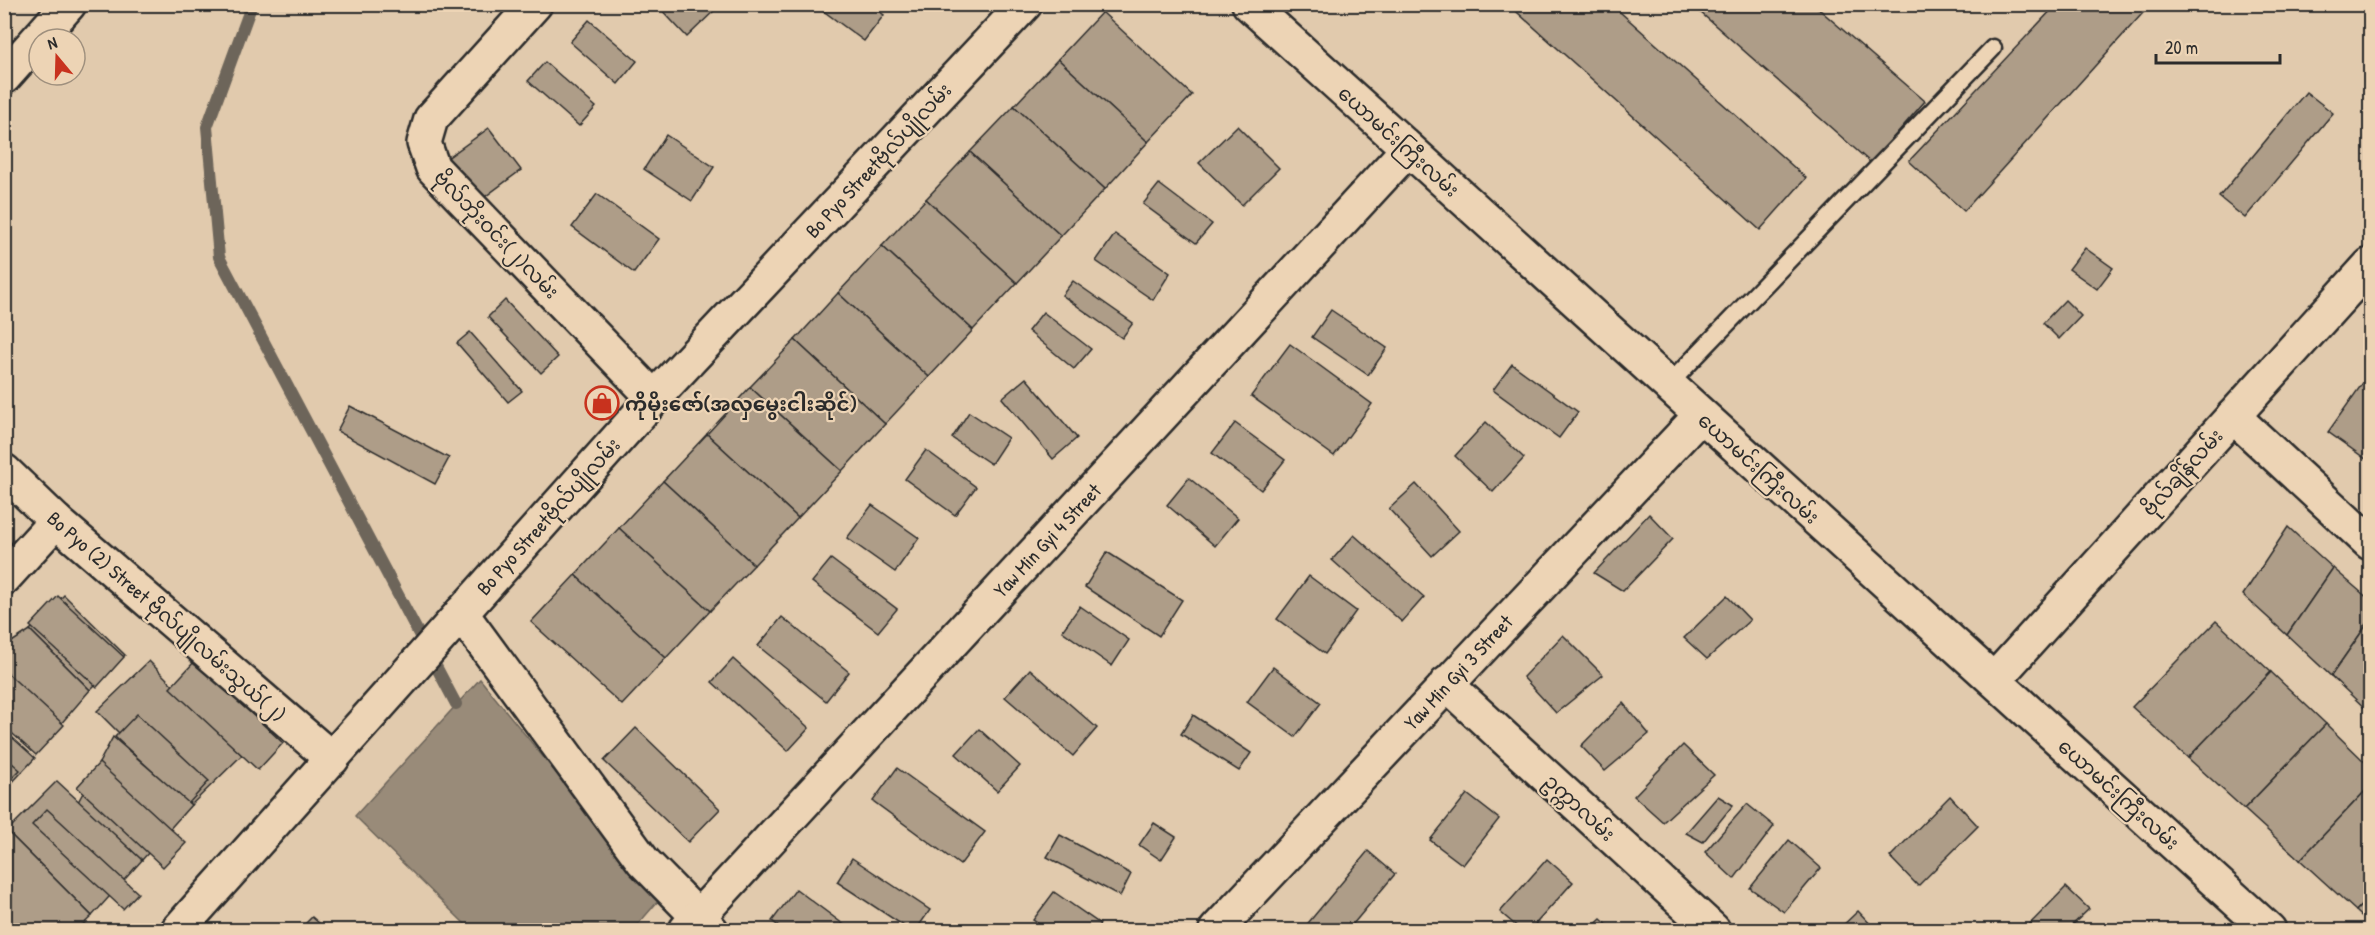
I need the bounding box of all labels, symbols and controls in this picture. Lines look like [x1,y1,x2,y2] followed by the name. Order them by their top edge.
[27,27,87,87] north arrow
[2156,27,2280,65] scale bar
[45,31,60,55] text: N
[2165,35,2198,60] text: 20 m
[799,77,960,246] street label: Bo Pyo Streetဗိုလ်ပျိုလမ်း
[1331,79,1465,205] street label: ယောမင်းကြီးလမ်း
[426,164,566,307] street label: ဗိုလ်ဘိုးဝင်း(၂)လမ်း
[584,385,620,421] shop icon: ကိုမိုးဇော်(အလှမွေးငါးဆိုင်)
[625,390,857,420] place label: ကိုမိုးဇော်(အလှမွေးငါးဆိုင်)
[1691,406,1825,532] street label: ယောမင်းကြီးလမ်း
[2135,422,2231,524] street label: ဗိုလ်ချိန်လမ်း
[470,432,629,603] street label: Bo Pyo Streetဗိုလ်ပျိုလမ်း
[987,476,1108,603] street label: Yaw Min Gyi 4 Street
[39,505,292,730] street label: Bo Pyo (2) Street ဗိုလ်ပျိုလမ်းသွယ်(၂)
[1398,608,1519,735] street label: Yaw Min Gyi 3 Street
[2051,732,2185,858] street label: ယောမင်းကြီးလမ်း
[1537,767,1621,849] street label: ဥက္ကာလမ်း

